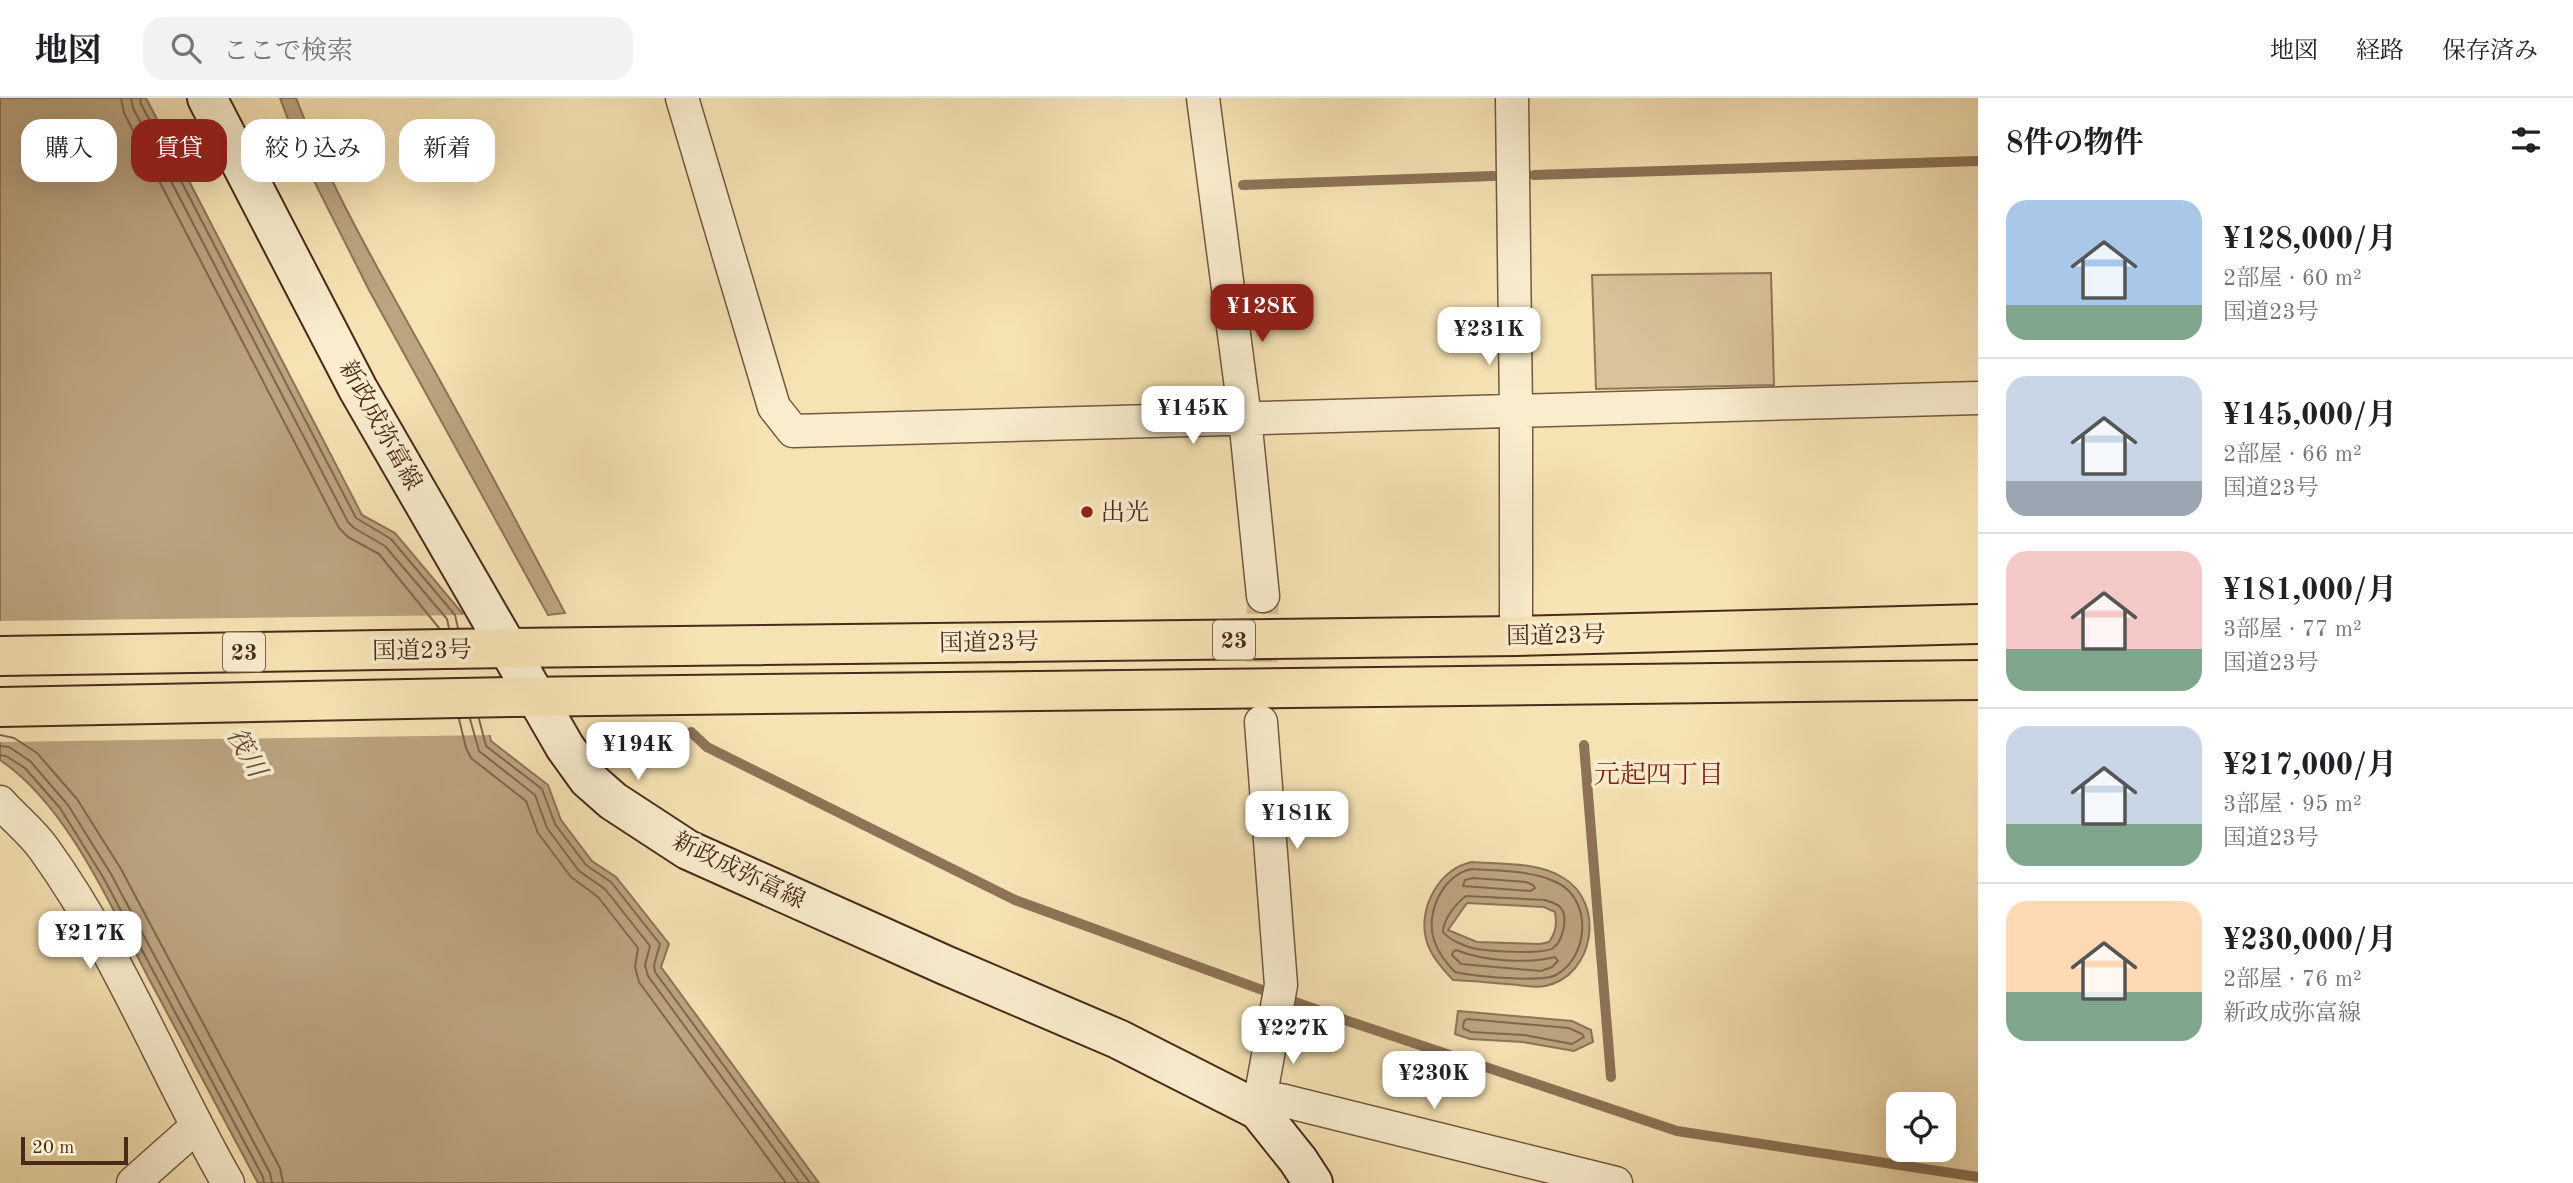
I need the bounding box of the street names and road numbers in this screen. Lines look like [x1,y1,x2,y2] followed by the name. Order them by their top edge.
[334,356,427,495] street label: 新政成弥富線
[1213,620,1255,660] road number: 23
[1506,621,1606,650] street label: 国道23号
[939,628,1039,657] street label: 国道23号
[223,632,265,672] road number: 23
[372,636,472,665] street label: 国道23号
[668,827,809,914] street label: 新政成弥富線

